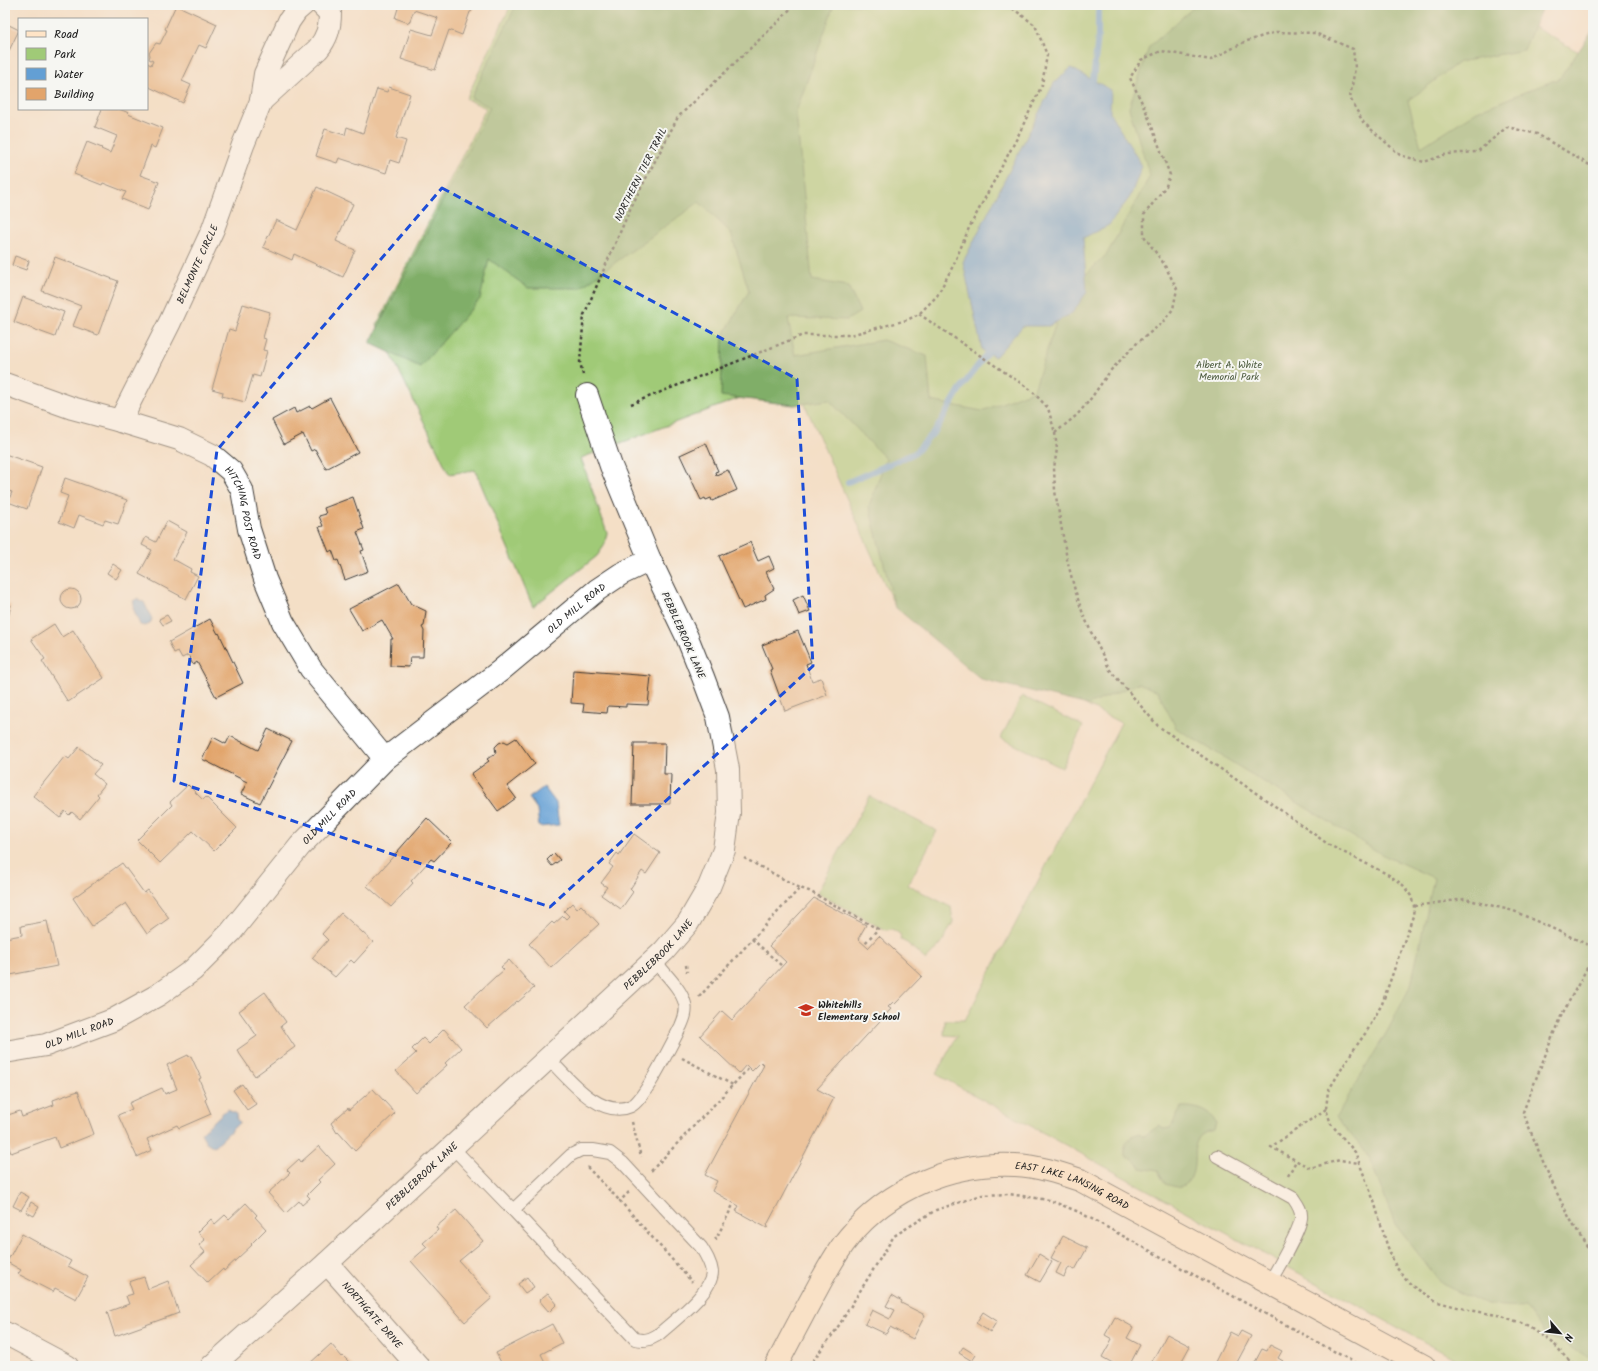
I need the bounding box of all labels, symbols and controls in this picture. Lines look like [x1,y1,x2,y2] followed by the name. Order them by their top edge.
[18,18,148,110] legend
[54,25,79,44] text: Road
[54,45,76,64] text: Park
[54,65,84,84] text: Water
[54,85,94,104] text: Building
[610,125,671,224] street label: NORTHERN TIER TRAIL
[172,221,223,307] street label: BELMONTE CIRCLE
[1196,357,1262,385] park label: Albert A. White Memorial Park
[221,462,265,562] street label: HITCHING POST ROAD
[544,579,610,638] street label: OLD MILL ROAD
[657,589,710,683] street label: PEBBLEBROOK LANE
[299,785,361,849] street label: OLD MILL ROAD
[620,915,698,994] street label: PEBBLEBROOK LANE
[818,997,900,1025] place label: Whitehills Elementary School
[797,1001,815,1019] school or university icon: Whitehills Elementary School
[43,1013,117,1054] street label: OLD MILL ROAD
[382,1138,463,1214] street label: PEBBLEBROOK LANE
[1014,1158,1132,1214] street label: EAST LAKE LANSING ROAD
[338,1278,407,1353] street label: NORTHGATE DRIVE
[1540,1313,1580,1353] north arrow
[1558,1330,1578,1345] text: N

